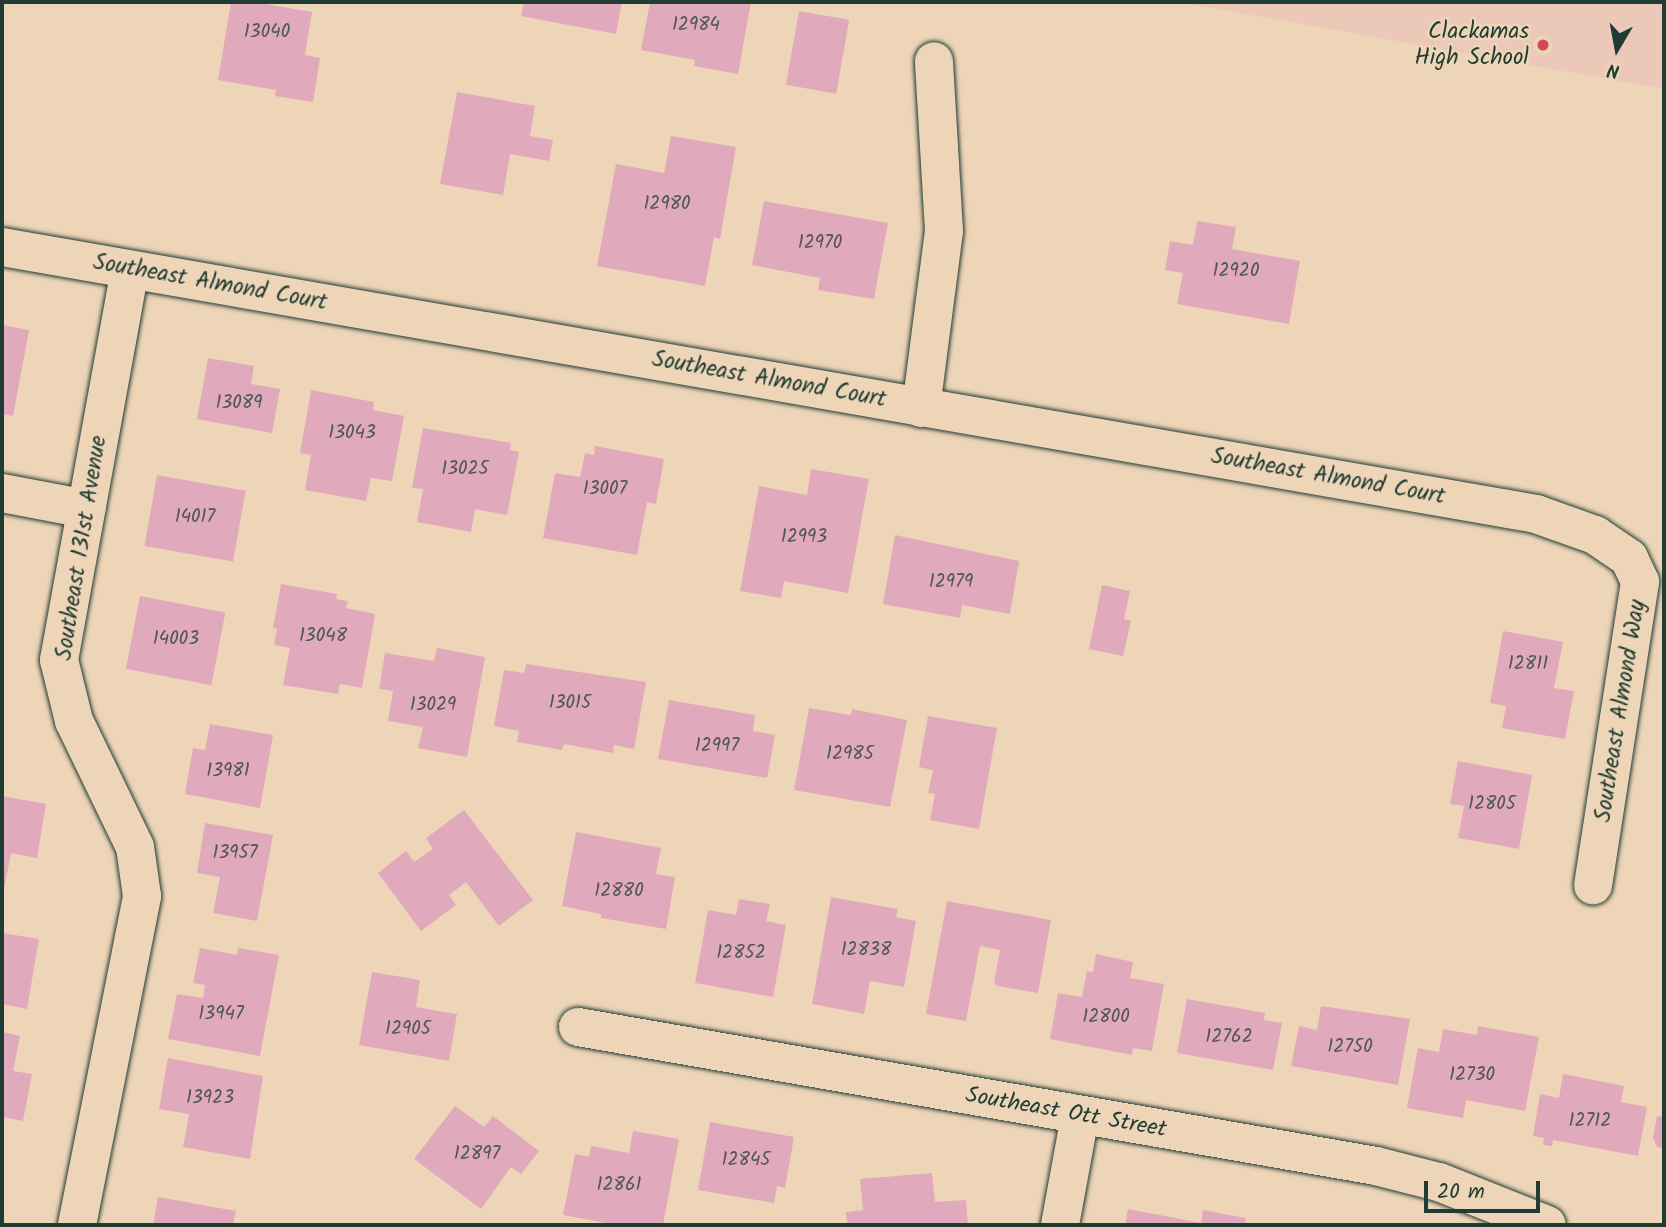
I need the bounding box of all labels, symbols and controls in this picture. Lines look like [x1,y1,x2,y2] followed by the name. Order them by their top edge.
[1582,14,1652,84] north arrow
[672,15,720,37] house number: 12984
[1414,18,1529,72] place label: Clackamas High School
[244,22,290,44] house number: 13040
[1535,37,1551,53] marker: Clackamas High School
[1605,54,1622,85] text: N
[643,194,691,216] house number: 12980
[798,233,842,255] house number: 12970
[91,249,329,317] street label: Southeast Almond Court
[1213,261,1259,283] house number: 12920
[650,346,888,414] street label: Southeast Almond Court
[215,393,263,415] house number: 13089
[328,423,376,445] house number: 13043
[51,434,113,662] street label: Southeast 131st Avenue
[1209,443,1447,511] street label: Southeast Almond Court
[441,459,489,481] house number: 13025
[583,479,627,501] house number: 13007
[175,507,215,529] house number: 14017
[781,527,827,549] house number: 12993
[929,572,973,594] house number: 12979
[1590,598,1652,824] street label: Southeast Almond Way
[299,626,347,648] house number: 13048
[153,629,199,651] house number: 14003
[1508,654,1548,676] house number: 12811
[549,693,591,715] house number: 13015
[410,695,456,717] house number: 13029
[695,736,739,758] house number: 12997
[826,744,874,766] house number: 12985
[206,761,250,783] house number: 13981
[1468,794,1516,816] house number: 12805
[212,843,258,865] house number: 13957
[594,881,644,903] house number: 12880
[841,940,891,962] house number: 12838
[716,943,766,965] house number: 12852
[198,1004,244,1026] house number: 13947
[1082,1007,1130,1029] house number: 12800
[385,1019,431,1041] house number: 12905
[1205,1027,1253,1049] house number: 12762
[1327,1037,1373,1059] house number: 12750
[1449,1065,1495,1087] house number: 12730
[963,1082,1169,1144] street label: Southeast Ott Street
[186,1088,234,1110] house number: 13923
[1569,1111,1611,1133] house number: 12712
[454,1144,500,1166] house number: 12897
[721,1150,771,1172] house number: 12845
[1428,1168,1544,1212] scale bar
[597,1175,641,1197] house number: 12861
[1437,1176,1485,1209] text: 20 m

